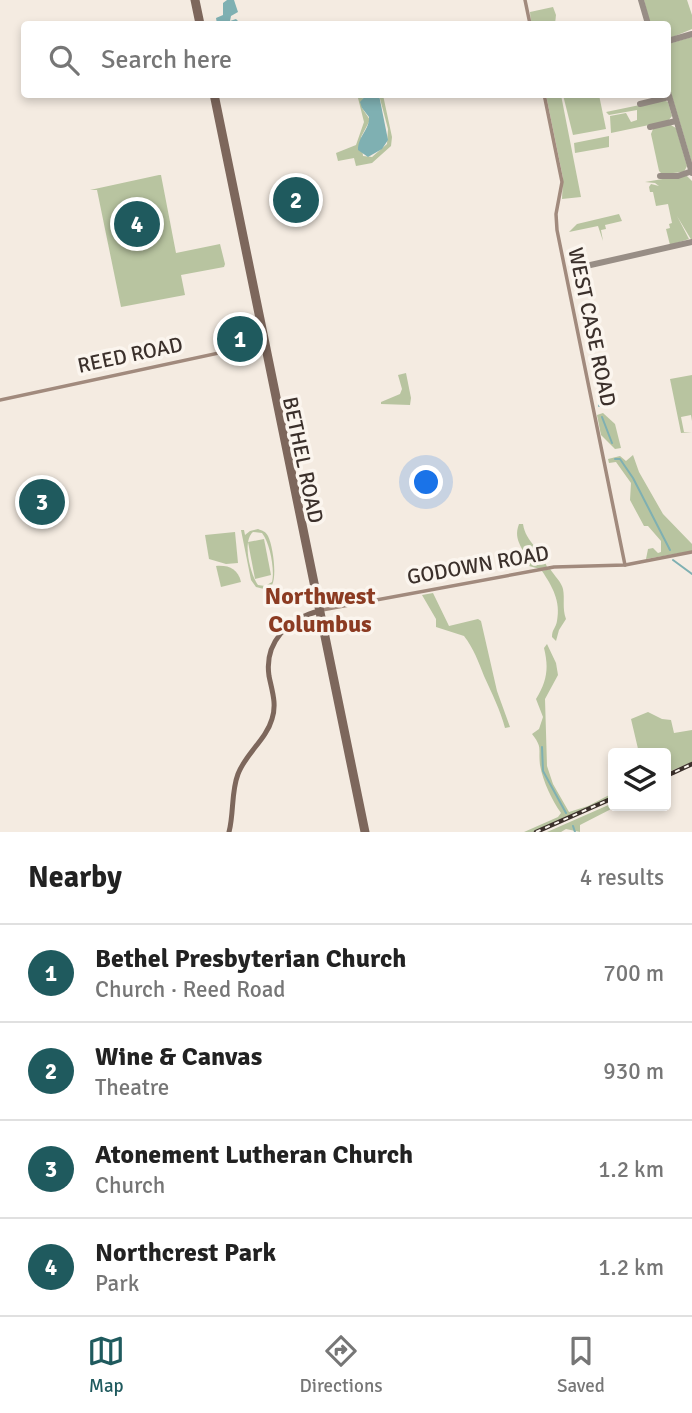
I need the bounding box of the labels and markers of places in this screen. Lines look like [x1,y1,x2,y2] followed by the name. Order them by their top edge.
[273,174,319,226] pin: 2
[114,198,160,250] pin: 4
[217,313,263,365] pin: 1
[19,476,65,528] pin: 3

